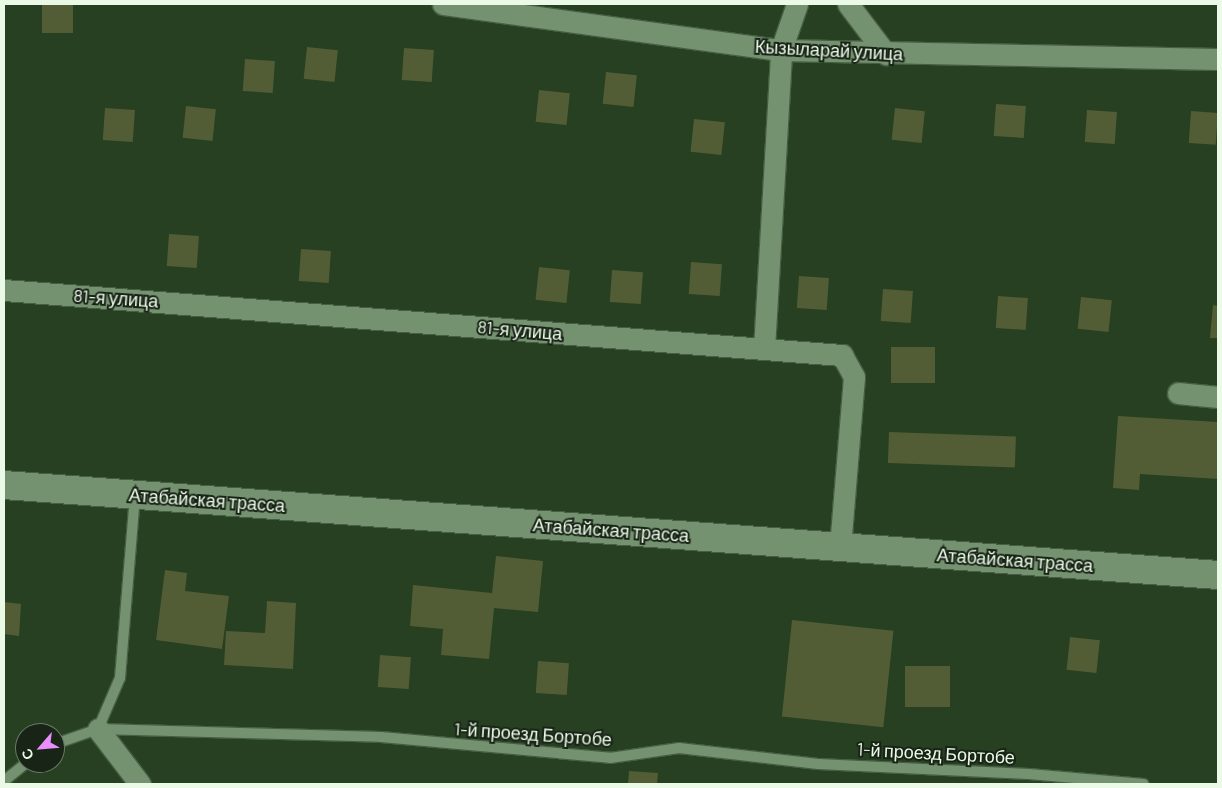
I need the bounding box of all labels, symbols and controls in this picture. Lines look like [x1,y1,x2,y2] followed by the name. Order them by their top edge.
[754,35,904,65] street label: Кызыларай улица
[73,284,159,312] street label: 81-я улица
[477,316,563,344] street label: 81-я улица
[128,484,286,516] street label: Атабайская трасса
[532,514,690,546] street label: Атабайская трасса
[936,544,1094,576] street label: Атабайская трасса
[453,718,613,750] street label: 1-й проезд Бортобе
[15,723,65,773] north arrow
[857,738,1015,768] street label: 1-й проезд Бортобе
[17,746,37,763] text: С

